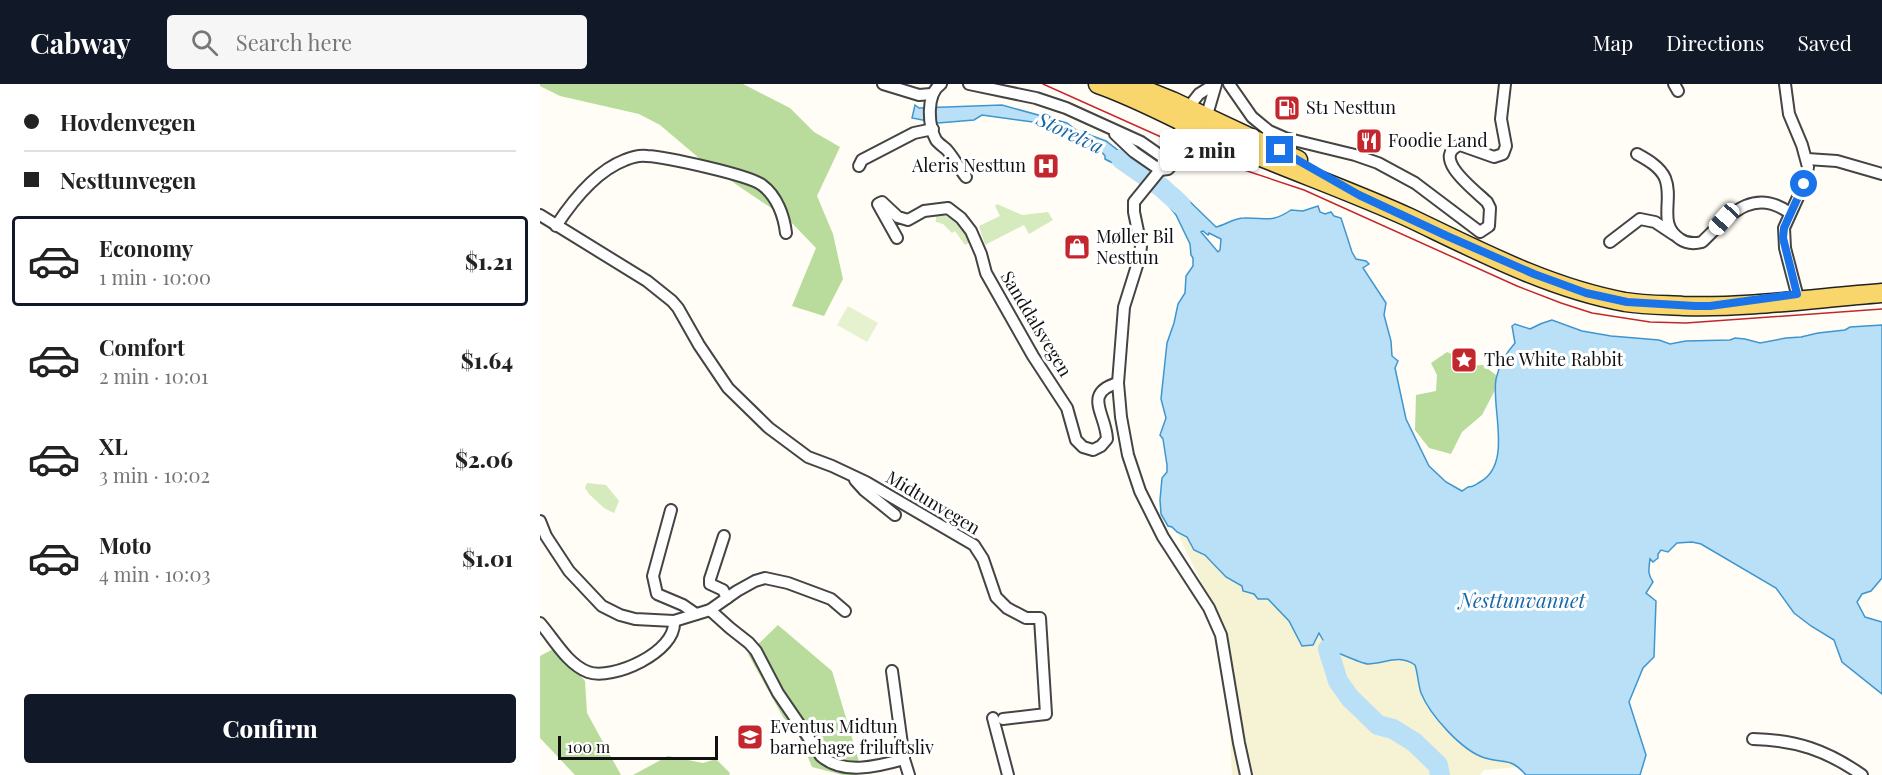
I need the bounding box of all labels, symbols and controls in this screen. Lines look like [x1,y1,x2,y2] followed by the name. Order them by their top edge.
[167,15,587,69] search box
[30,24,131,61] text: Cabway
[188,26,221,59] icon: search
[236,27,352,57] text: Search here
[1592,28,1633,56] text: Map
[1666,28,1764,56] text: Directions
[1797,28,1852,56] text: Saved
[1272,93,1302,123] fuel station icon: St1 Nesttun
[1306,95,1396,119] place label: St1 Nesttun
[1032,104,1108,159] water label: Storelva
[60,107,196,137] text: Hovdenvegen
[1354,126,1384,156] restaurant icon: Foodie Land
[1388,128,1488,152] place label: Foodie Land
[1160,129,1259,171] callout: 2 min
[1183,136,1236,163] text: 2 min
[1266,136,1293,163] route end
[1031,151,1061,181] hospital icon: Aleris Nesttun
[911,153,1026,177] place label: Aleris Nesttun
[60,165,196,195] text: Nesttunvegen
[1790,170,1817,197] route start
[1705,200,1743,238] car
[1096,224,1174,269] place label: Møller Bil Nesttun
[1062,232,1092,262] shop icon: Møller Bil Nesttun
[99,233,193,263] text: Economy
[27,234,81,288] icon: car
[465,246,513,276] text: $1.21
[99,263,211,290] text: 1 min · 10:00
[996,266,1078,381] street label: Sanddalsvegen
[99,332,185,362] text: Comfort
[27,333,81,387] icon: car
[461,345,513,375] text: $1.64
[1449,345,1479,375] place icon: The White Rabbit
[1484,347,1624,371] place label: The White Rabbit
[99,362,208,389] text: 2 min · 10:01
[99,431,128,461] text: XL
[27,432,81,486] icon: car
[455,444,513,474] text: $2.06
[99,461,210,488] text: 3 min · 10:02
[882,465,985,540] street label: Midtunvegen
[99,530,152,560] text: Moto
[27,531,81,585] icon: car
[462,543,513,573] text: $1.01
[99,560,210,587] text: 4 min · 10:03
[1457,586,1586,613] water label: Nesttunvannet
[24,694,516,763] button: Confirm
[770,714,934,759] place label: Eventus Midtun barnehage friluftsliv
[735,722,765,752] school or university icon: Eventus Midtun barnehage friluftsliv
[558,733,718,760] scale bar
[567,736,610,757] text: 100 m

